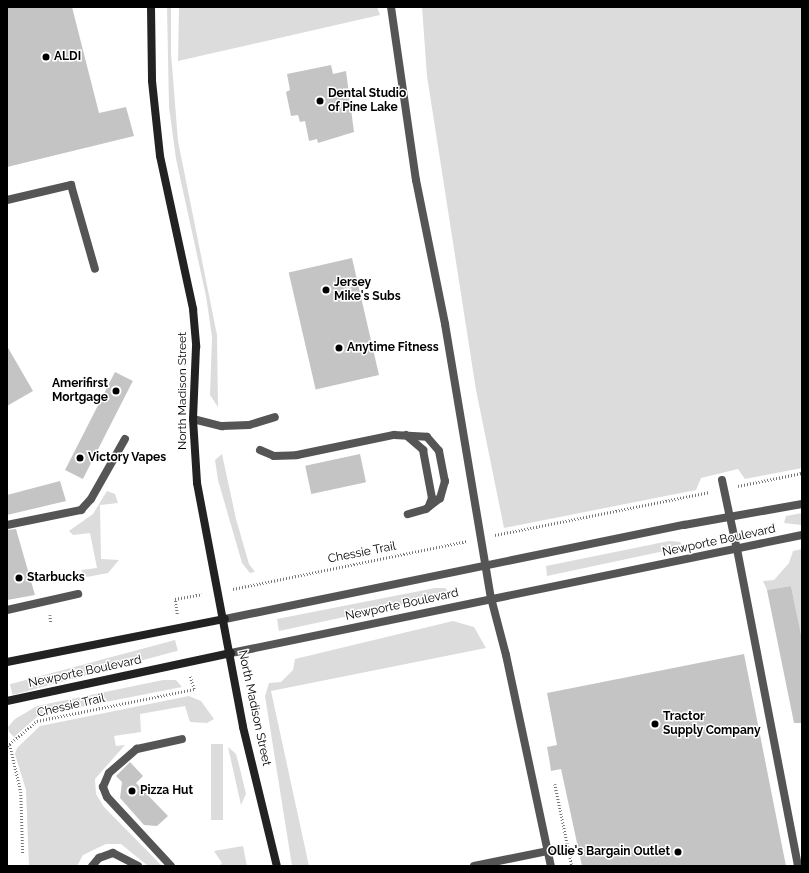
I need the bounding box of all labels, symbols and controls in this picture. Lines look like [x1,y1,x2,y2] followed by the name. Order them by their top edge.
[54,50,81,64] place label: ALDI
[41,52,51,62] marker: ALDI
[328,87,406,115] place label: Dental Studio of Pine Lake
[315,96,325,106] marker: Dental Studio of Pine Lake
[334,276,401,304] place label: Jersey Mike's Subs
[321,285,331,295] marker: Jersey Mike's Subs
[176,332,190,450] street label: North Madison Street
[347,341,439,355] place label: Anytime Fitness
[334,343,344,353] marker: Anytime Fitness
[52,377,108,405] place label: Amerifirst Mortgage
[111,386,121,396] marker: Amerifirst Mortgage
[88,451,167,465] place label: Victory Vapes
[75,453,85,463] marker: Victory Vapes
[661,522,777,560] street label: Newporte Boulevard
[327,539,397,567] street label: Chessie Trail
[27,571,85,585] place label: Starbucks
[14,573,24,583] marker: Starbucks
[344,586,460,624] street label: Newporte Boulevard
[235,649,273,767] street label: North Madison Street
[27,653,143,691] street label: Newporte Boulevard
[36,691,106,721] street label: Chessie Trail
[663,710,761,738] place label: Tractor Supply Company
[650,719,660,729] marker: Tractor Supply Company
[140,784,193,798] place label: Pizza Hut
[127,786,137,796] marker: Pizza Hut
[548,845,670,859] place label: Ollie's Bargain Outlet
[673,847,683,857] marker: Ollie's Bargain Outlet

